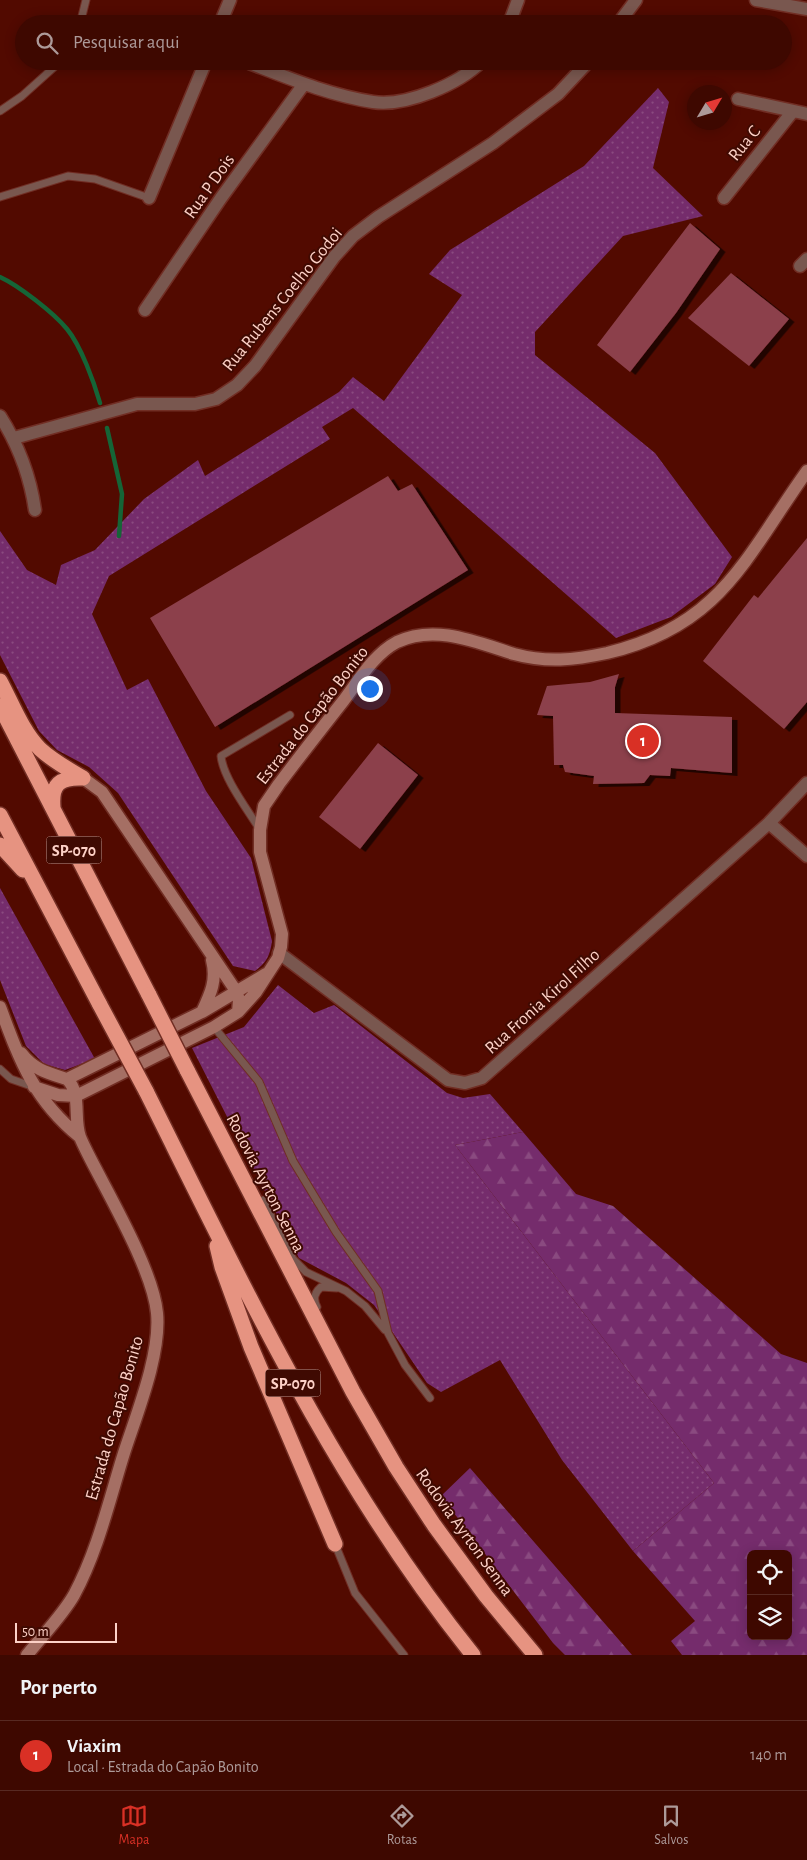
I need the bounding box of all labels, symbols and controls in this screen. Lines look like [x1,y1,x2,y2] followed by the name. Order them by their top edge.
[15,15,792,70] search box
[33,29,61,57] icon: search
[73,33,179,52] text: Pesquisar aqui
[687,85,732,130] north arrow
[725,123,764,165] street label: Rua C
[181,151,238,222] street label: Rua P Dois
[219,224,346,375] street label: Rua Rubens Coelho Godoi
[253,643,372,788] street label: Estrada do Capão Bonito
[357,676,383,702] your location
[627,722,659,760] pin: 1
[46,836,102,864] road number: SP-070
[482,946,604,1058] street label: Rua Fronia Kirol Filho
[222,1111,308,1255] street label: Rodovia Ayrton Senna
[83,1334,147,1502] street label: Estrada do Capão Bonito
[266,1370,320,1396] road number: SP-070
[412,1466,516,1600] street label: Rodovia Ayrton Senna
[747,1550,792,1640] map controls
[747,1550,792,1595] button: locate
[747,1595,792,1640] button: layers
[15,1620,118,1643] scale bar
[22,1625,49,1639] text: 50 m
[20,1677,97,1698] text: Por perto
[67,1737,121,1756] text: Viaxim
[33,1747,39,1763] text: 1
[750,1747,787,1763] text: 140 m
[67,1759,259,1775] text: Local · Estrada do Capão Bonito
[119,1802,150,1849] tab: Mapa
[387,1802,417,1849] tab: Rotas
[654,1802,688,1849] tab: Salvos

